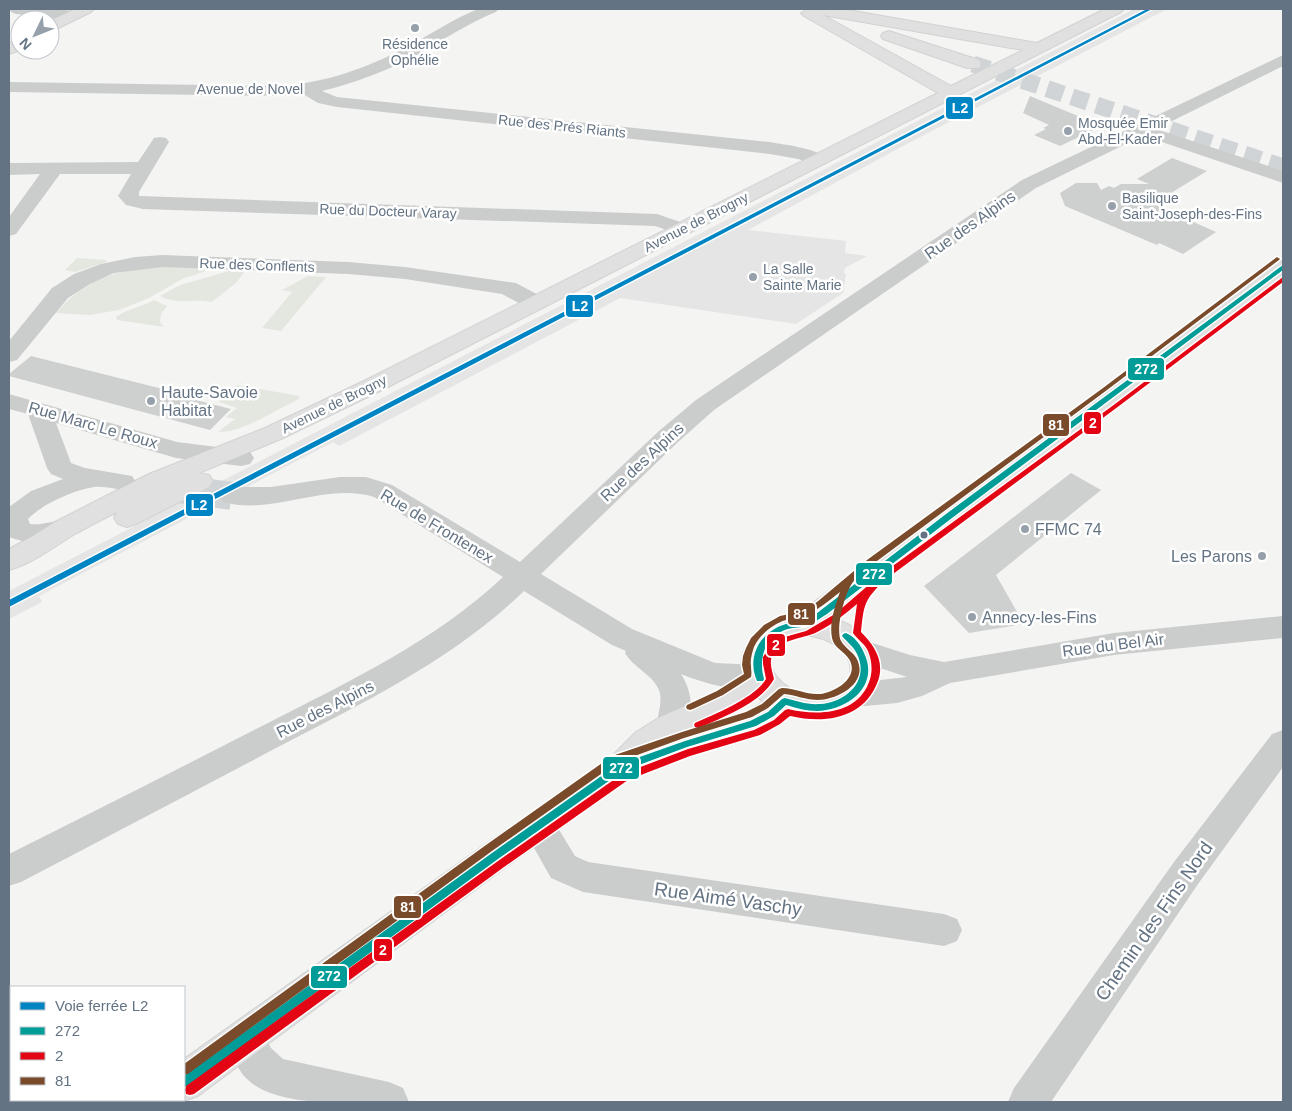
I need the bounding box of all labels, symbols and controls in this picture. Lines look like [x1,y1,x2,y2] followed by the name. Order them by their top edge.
[10,10,60,60] north arrow
[409,22,421,34] marker: Résidence Ophélie
[16,35,35,53] text: N
[382,36,448,68] place label: Résidence Ophélie
[197,81,303,97] street label: Avenue de Novel
[945,96,974,120] line badge: L2
[952,100,968,116] text: L2
[497,111,627,141] street label: Rue des Prés Riants
[1078,115,1169,147] place label: Mosquée Emir Abd-El-Kader
[1062,125,1074,137] marker: Mosquée Emir Abd-El-Kader
[921,187,1019,263] street label: Rue des Alpins
[641,189,751,255] street label: Avenue de Brogny
[1122,190,1262,222] place label: Basilique Saint-Joseph-des-Fins
[1106,200,1118,212] marker: Basilique Saint-Joseph-des-Fins
[319,201,457,221] street label: Rue du Docteur Varay
[199,255,315,275] street label: Rue des Conflents
[763,261,842,293] place label: La Salle Sainte Marie
[747,271,759,283] marker: La Salle Sainte Marie
[565,294,594,318] line badge: L2
[572,298,588,314] text: L2
[1127,357,1165,381] line badge: 272
[1134,361,1158,377] text: 272
[279,372,389,436] street label: Avenue de Brogny
[161,384,258,419] place label: Haute-Savoie Habitat
[145,395,157,407] marker: Haute-Savoie Habitat
[27,398,159,452] street label: Rue Marc Le Roux
[1083,411,1102,435] line badge: 2
[1042,413,1070,437] line badge: 81
[1089,415,1097,431] text: 2
[1048,417,1064,433] text: 81
[597,419,687,505] street label: Rue des Alpins
[378,486,496,566] street label: Rue de Frontenex
[185,493,214,517] line badge: L2
[191,497,207,513] text: L2
[1035,521,1102,538] place label: FFMC 74
[1019,523,1031,535] marker: FFMC 74
[919,530,929,540] unlabelled marker
[1171,548,1252,565] place label: Les Parons
[1256,550,1268,562] marker: Les Parons
[855,562,893,586] line badge: 272
[862,566,886,582] text: 272
[787,602,816,626] line badge: 81
[793,606,809,622] text: 81
[982,609,1097,626] place label: Annecy-les-Fins
[966,611,978,623] marker: Annecy-les-Fins
[1061,630,1165,660] street label: Rue du Bel Air
[766,633,786,657] line badge: 2
[772,637,780,653] text: 2
[274,677,376,741] street label: Rue des Alpins
[602,756,640,780] line badge: 272
[609,760,633,776] text: 272
[1091,838,1217,1004] street label: Chemin des Fins Nord
[653,878,804,920] street label: Rue Aimé Vaschy
[393,895,422,919] line badge: 81
[400,899,416,915] text: 81
[373,938,393,962] line badge: 2
[379,942,387,958] text: 2
[310,965,348,989] line badge: 272
[317,968,341,984] text: 272
[10,986,185,1101] legend
[55,997,148,1014] text: Voie ferrée L2
[55,1022,80,1039] text: 272
[55,1047,63,1064] text: 2
[55,1072,72,1089] text: 81

